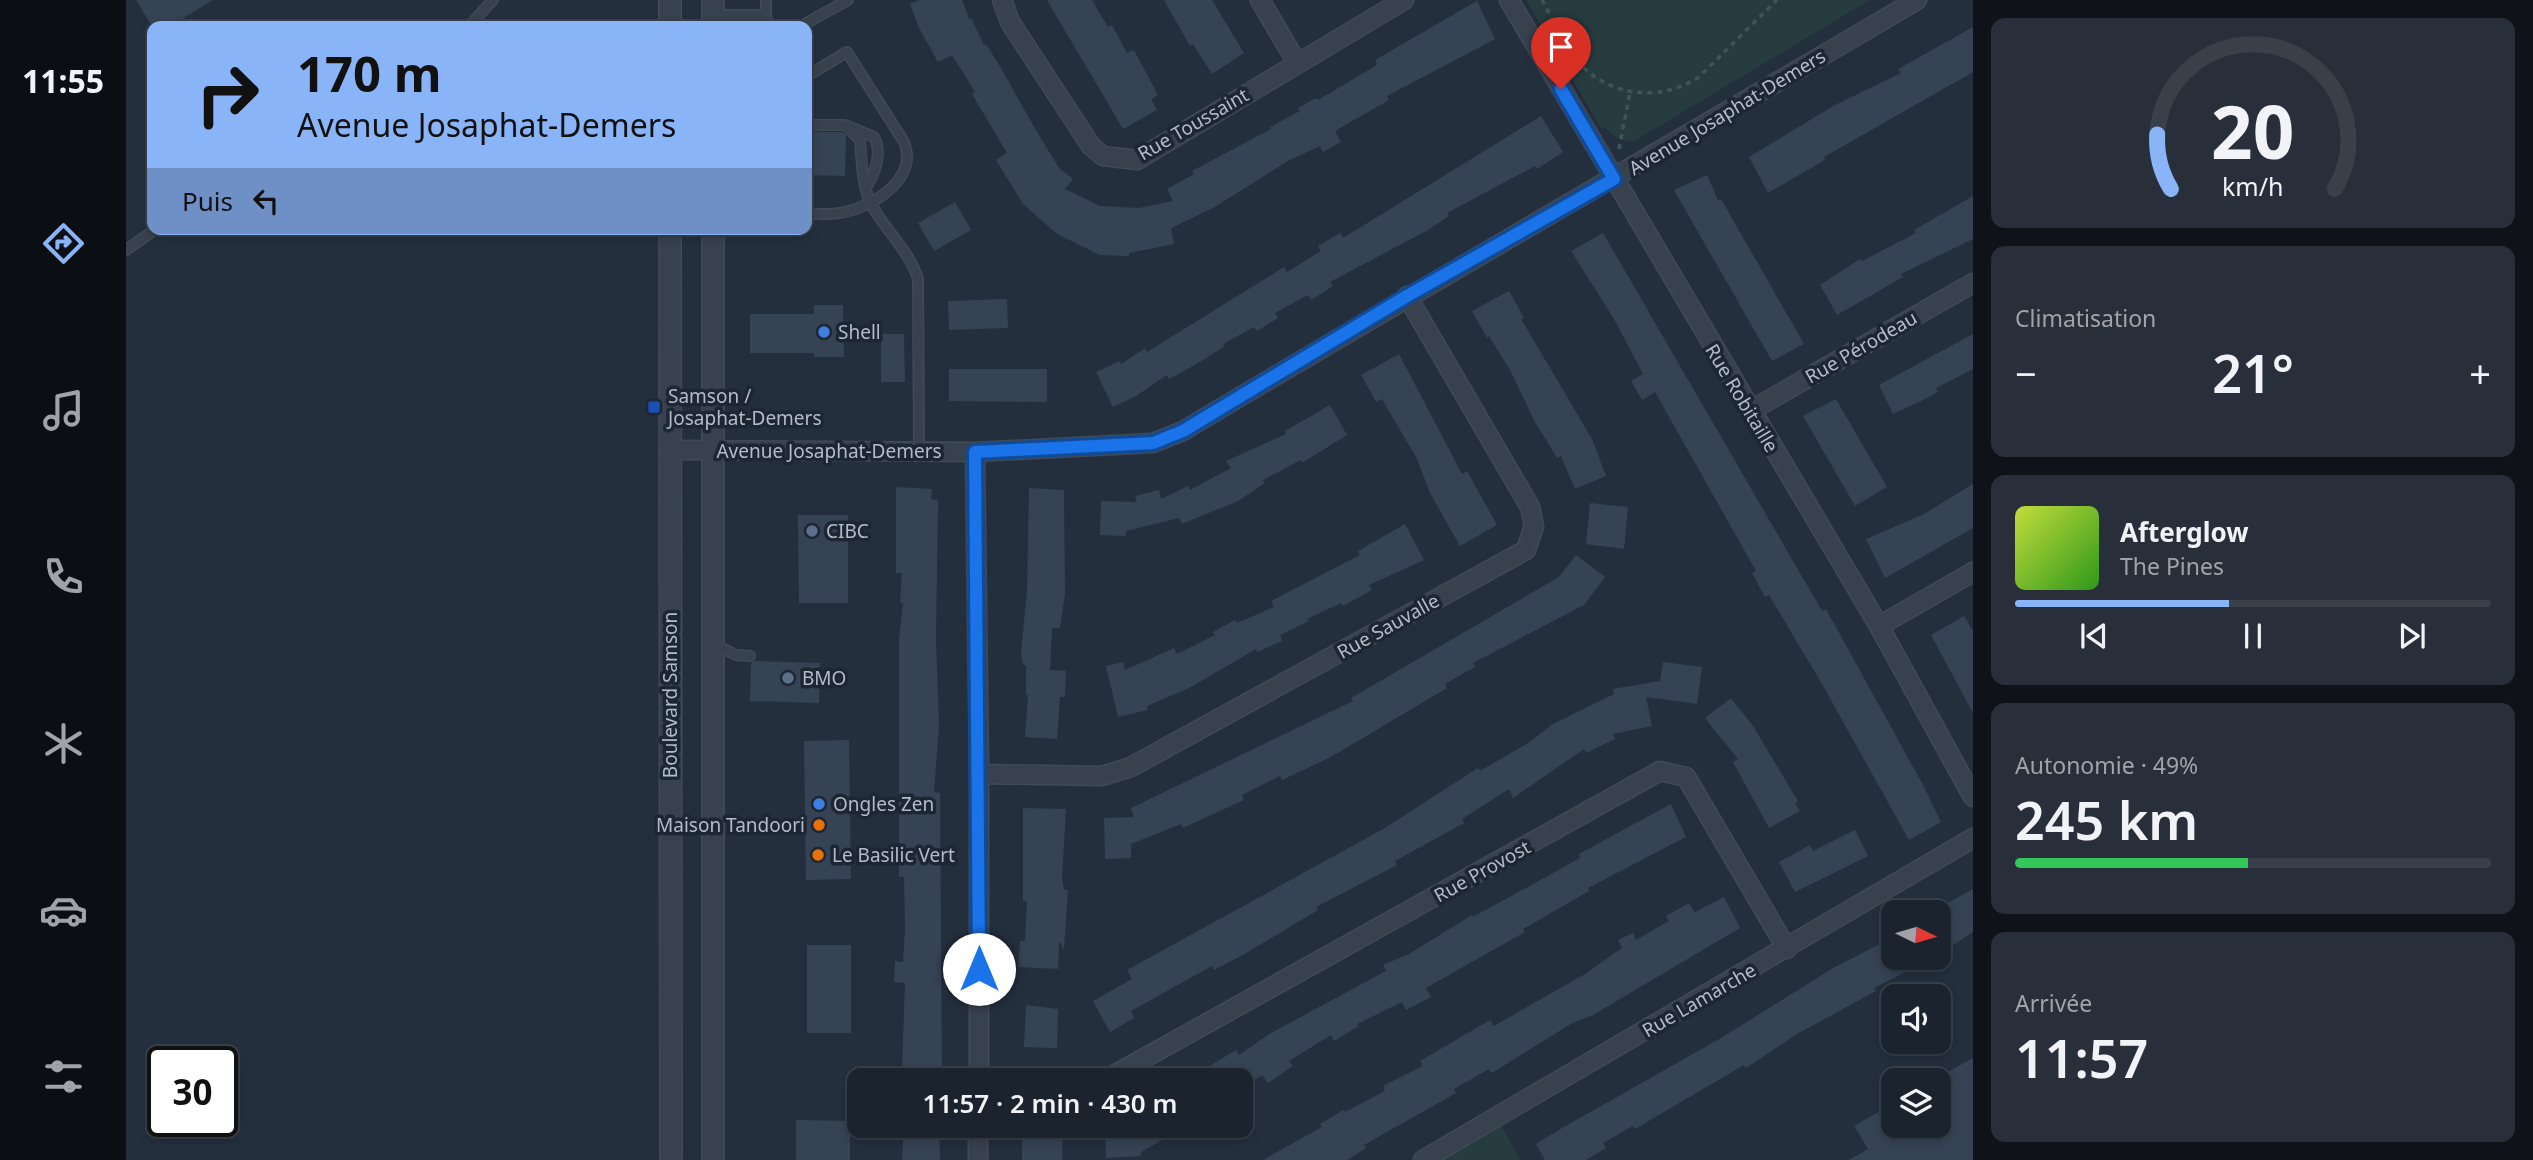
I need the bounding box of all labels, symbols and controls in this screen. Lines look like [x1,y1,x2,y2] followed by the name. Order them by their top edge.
[1531,17,1591,89] pin
[1542,28,1580,66] icon: arrive
[297,40,442,106] text: 170 m
[1624,43,1830,181] street label: Avenue Josaphat-Demers
[182,49,273,140] icon: right
[22,59,104,102] text: 11:55
[1133,82,1253,166] street label: Rue Toussaint
[2211,82,2295,181] text: 20
[297,103,676,146] text: Avenue Josaphat-Demers
[2222,169,2284,203] text: km/h
[247,182,285,220] icon: left
[182,183,233,219] text: Puis
[39,219,88,268] icon: directions
[2015,302,2156,334] text: Climatisation
[1800,304,1922,390] street label: Rue Pérodeau
[838,319,881,345] place label: Shell
[816,324,832,340] marker: Shell
[2212,337,2294,408] text: 21°
[1699,339,1785,457] street label: Rue Robitaille
[2015,347,2037,399] text: −
[2469,347,2491,399] text: +
[666,383,822,431] place label: Samson / Josaphat-Demers
[39,386,88,435] icon: music
[646,399,662,415] marker: Samson / Josaphat-Demers
[716,438,942,464] street label: Avenue Josaphat-Demers
[2120,514,2248,550] text: Afterglow
[826,518,869,544] place label: CIBC
[804,523,820,539] marker: CIBC
[2120,550,2224,582] text: The Pines
[39,552,88,601] icon: phone
[1332,587,1444,665] street label: Rue Sauvalle
[657,612,683,778] street label: Boulevard Samson
[2075,617,2113,655] icon: previous
[2234,617,2272,655] icon: pause
[2393,617,2431,655] icon: next
[802,665,846,691] place label: BMO
[780,670,796,686] marker: BMO
[39,719,88,768] icon: climate
[2015,749,2198,781] text: Autonomie · 49%
[2015,784,2198,855] text: 245 km
[833,791,934,817] place label: Ongles Zen
[811,796,827,812] marker: Ongles Zen
[656,812,805,838] place label: Maison Tandoori
[811,817,827,833] marker: Maison Tandoori
[1429,834,1535,908] street label: Rue Provost
[832,842,955,868] place label: Le Basilic Vert
[810,847,826,863] marker: Le Basilic Vert
[39,886,88,935] icon: car
[1881,900,1951,970] north arrow
[1881,900,1951,1138] map controls
[942,932,1016,1006] position arrow
[1637,957,1761,1043] street label: Rue Lamarche
[1881,984,1951,1054] button: sound
[2015,987,2092,1019] text: Arrivée
[2015,1022,2148,1093] text: 11:57
[147,1046,238,1137] speed limit sign: 30
[39,1052,88,1101] icon: filters
[1881,1068,1951,1138] button: layers
[923,1085,1177,1121] text: 11:57 · 2 min · 430 m

